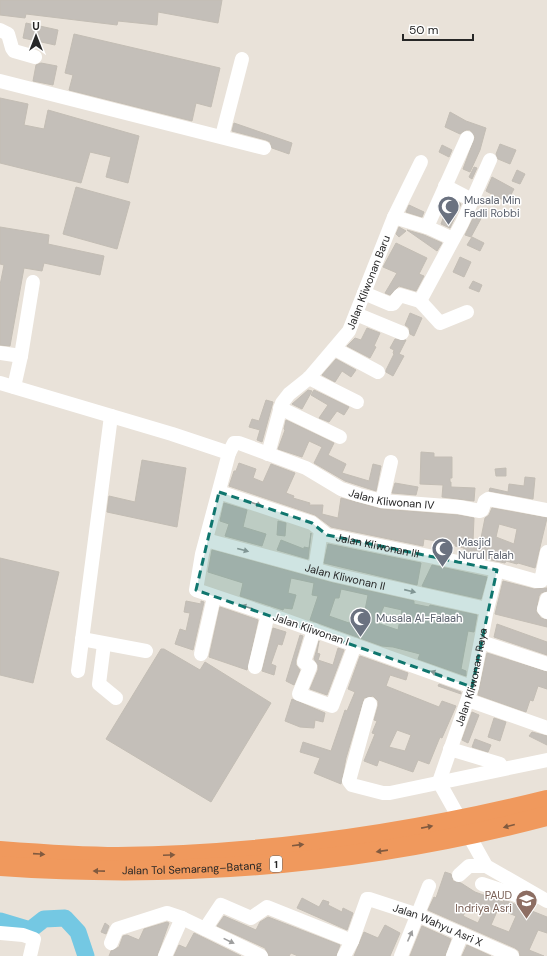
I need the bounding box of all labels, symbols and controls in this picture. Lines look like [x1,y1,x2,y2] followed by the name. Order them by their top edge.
[16,16,56,56] north arrow
[403,16,473,42] scale bar
[32,19,40,33] text: U
[409,22,438,38] text: 50 m
[435,193,461,226] mosque icon: Musala Min Fadli Robbi
[464,193,521,220] place label: Musala Min Fadli Robbi
[343,233,393,331] street label: Jalan Kliwonan Baru
[347,485,436,512] street label: Jalan Kliwonan IV
[250,501,262,507] one-way arrow
[335,530,421,561] street label: Jalan Kliwonan III
[429,535,455,568] mosque icon: Masjid Nurul Falah
[458,535,514,562] place label: Masjid Nurul Falah
[238,547,250,553] one-way arrow
[303,560,387,593] street label: Jalan Kliwonan II
[404,589,416,595] one-way arrow
[241,604,253,610] one-way arrow
[348,605,374,638] mosque icon: Musala Al-Falaah
[271,609,351,649] street label: Jalan Kliwonan I
[376,611,462,625] place label: Musala Al-Falaah
[452,627,490,728] street label: Jalan Kliwonan Raya
[429,670,441,676] one-way arrow
[421,823,433,829] one-way arrow
[503,823,515,829] one-way arrow
[292,842,304,848] one-way arrow
[376,848,388,854] one-way arrow
[33,850,45,857] one-way arrow
[163,851,175,858] one-way arrow
[270,856,282,872] road number: 1
[122,858,262,877] street label: Jalan Tol Semarang–Batang
[92,868,105,874] one-way arrow
[455,888,512,915] place label: PAUD Indriya Asri
[514,888,540,921] school or university icon: PAUD Indriya Asri
[391,900,485,949] street label: Jalan Wahyu Asri X
[407,929,413,941] one-way arrow
[224,938,235,944] one-way arrow

